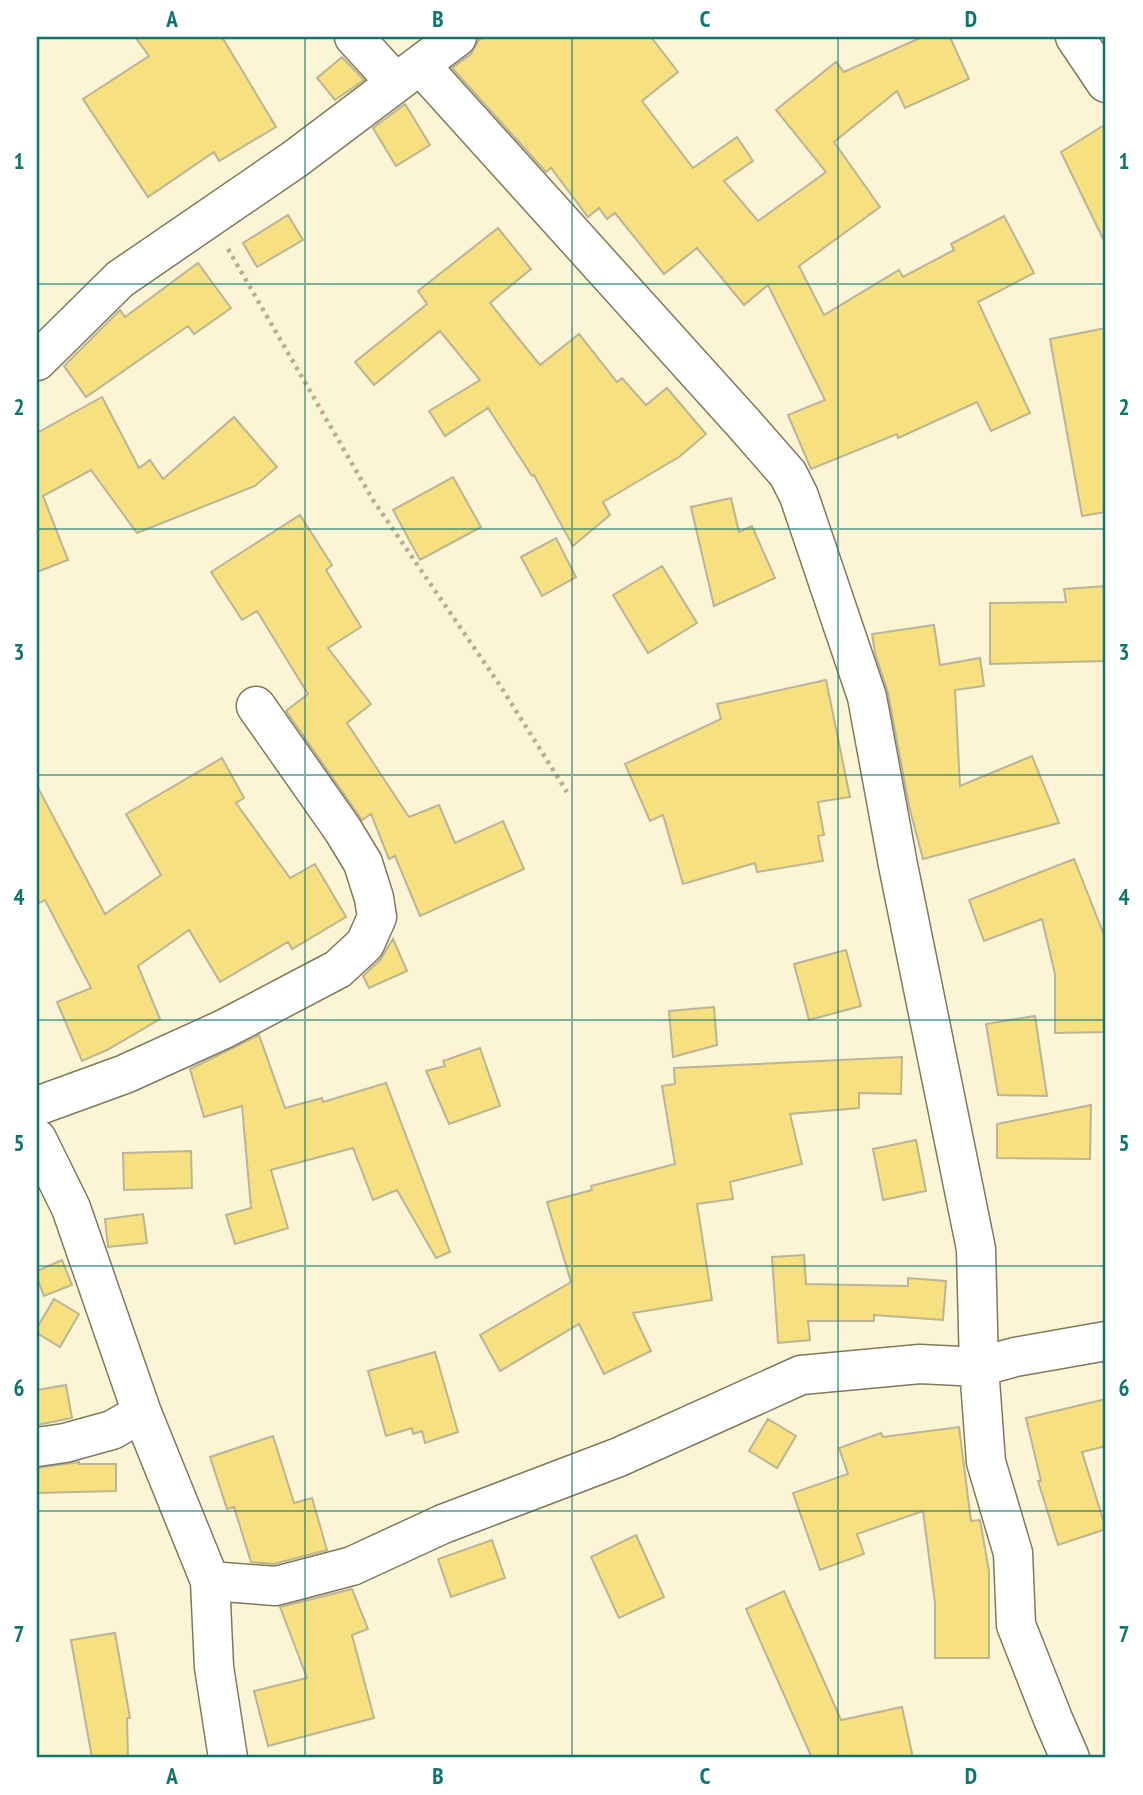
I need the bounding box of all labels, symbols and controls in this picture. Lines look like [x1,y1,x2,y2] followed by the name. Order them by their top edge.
[165,4,178,33] text: A
[432,4,444,33] text: B
[700,4,711,33] text: C
[965,4,977,33] text: D
[14,146,25,175] text: 1
[1119,146,1130,175] text: 1
[14,392,25,421] text: 2
[1119,392,1130,421] text: 2
[14,637,25,666] text: 3
[1119,637,1130,666] text: 3
[14,882,25,911] text: 4
[1119,882,1130,911] text: 4
[14,1128,25,1157] text: 5
[1119,1128,1130,1157] text: 5
[14,1373,25,1402] text: 6
[1119,1373,1130,1402] text: 6
[14,1619,25,1648] text: 7
[1119,1619,1130,1648] text: 7
[165,1761,178,1790] text: A
[432,1761,444,1790] text: B
[700,1761,711,1790] text: C
[965,1761,977,1790] text: D

